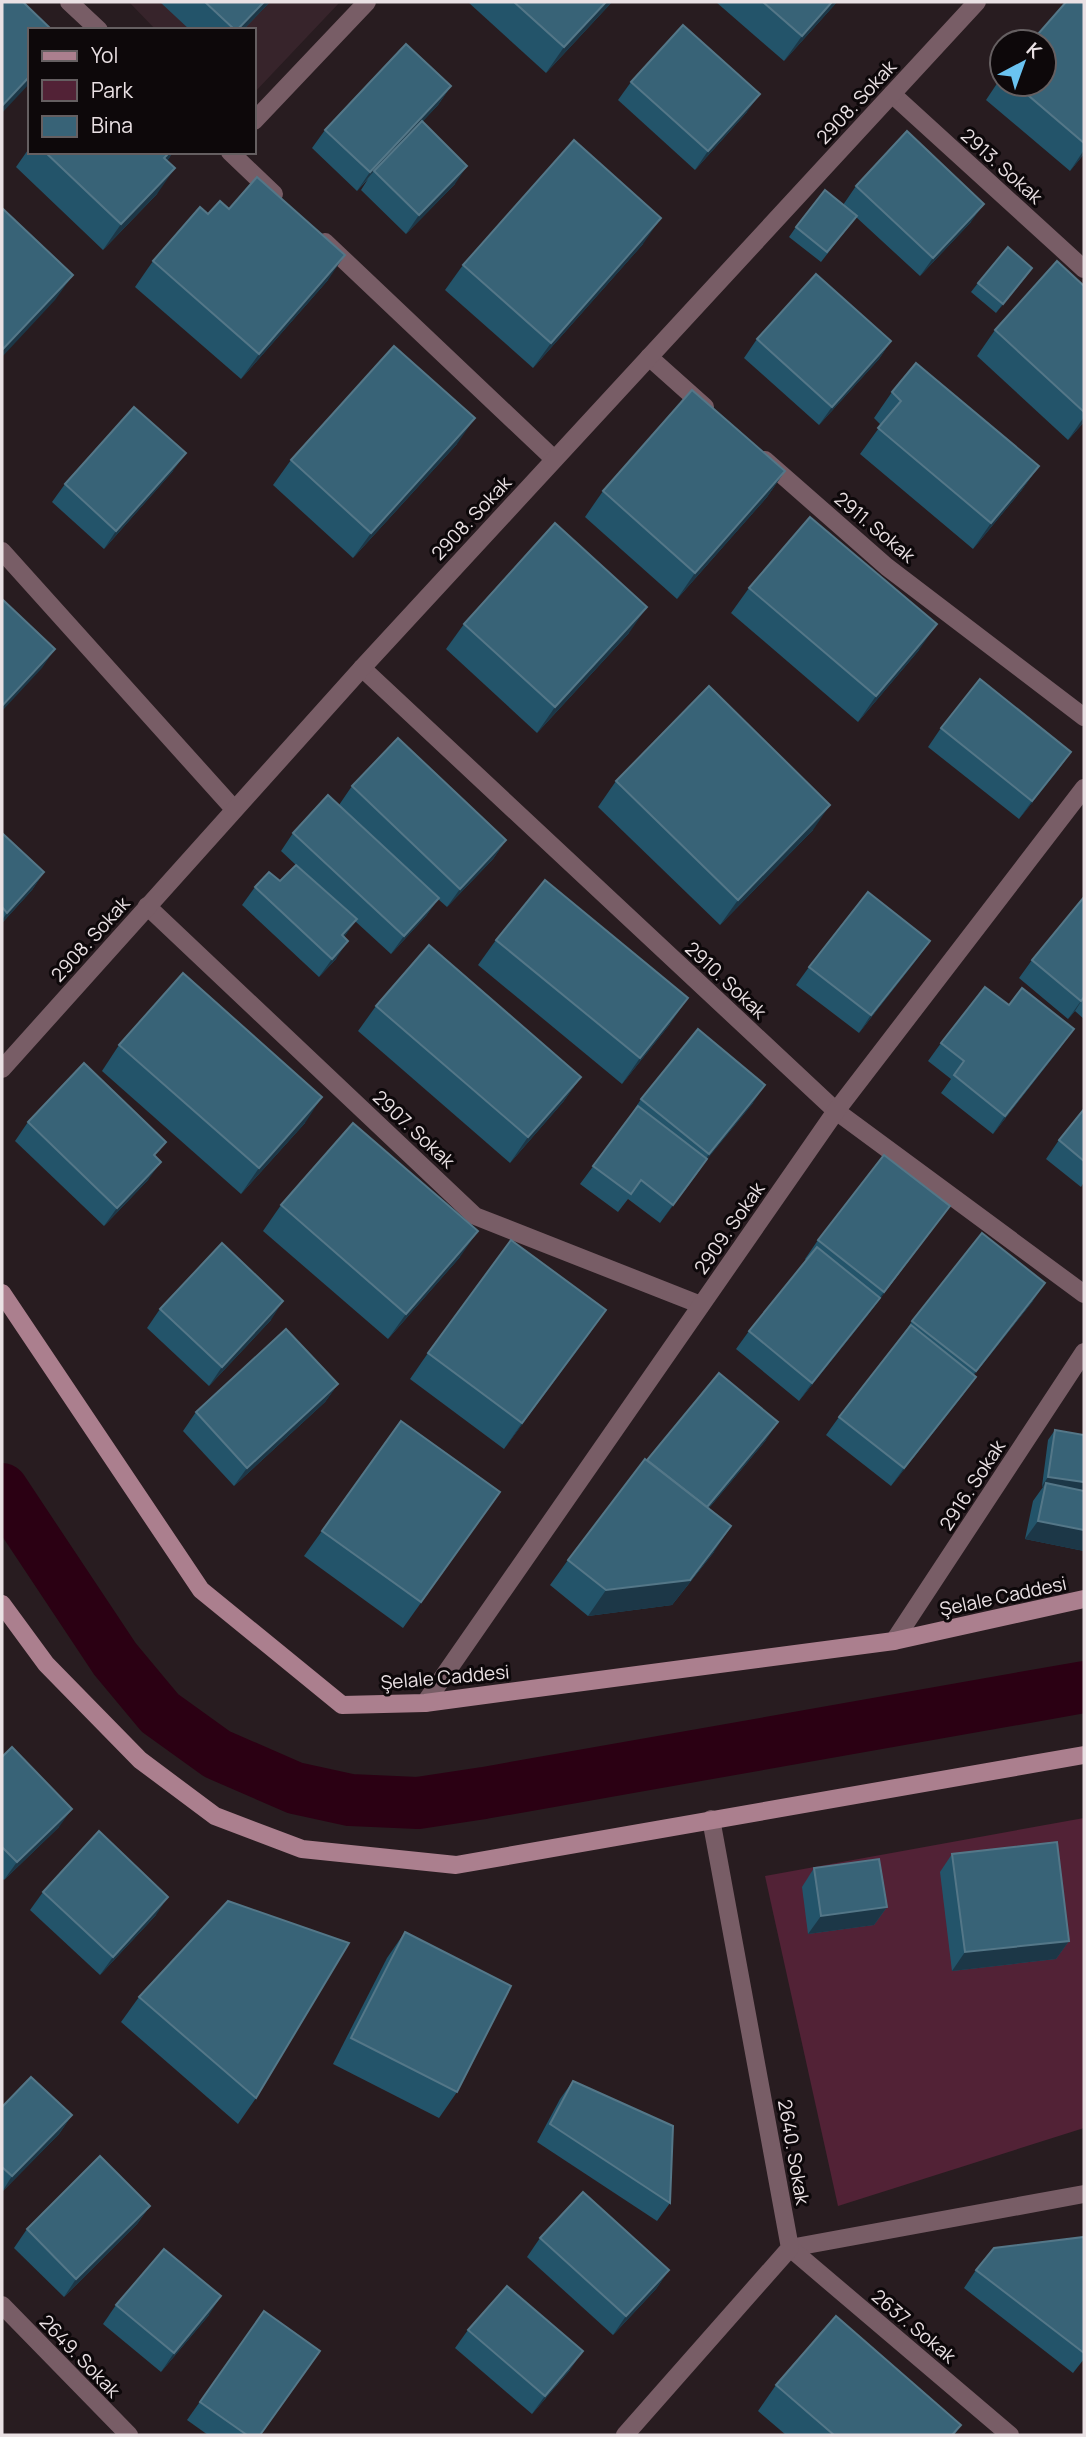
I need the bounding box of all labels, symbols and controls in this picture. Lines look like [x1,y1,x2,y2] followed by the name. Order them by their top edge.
[28,28,256,154] legend
[988,28,1058,98] north arrow
[1021,36,1048,64] text: K
[91,41,118,69] text: Yol
[810,54,902,150] street label: 2908. Sokak
[91,76,133,104] text: Park
[91,111,133,139] text: Bina
[956,122,1049,210] street label: 2913. Sokak
[425,470,517,566] street label: 2908. Sokak
[829,486,921,569] street label: 2911. Sokak
[45,890,136,987] street label: 2908. Sokak
[680,936,773,1025] street label: 2910. Sokak
[367,1084,461,1174] street label: 2907. Sokak
[688,1176,771,1279] street label: 2909. Sokak
[933,1434,1011,1535] street label: 2916. Sokak
[937,1570,1069,1622] street label: Şelale Caddesi
[379,1658,511,1696] street label: Şelale Caddesi
[772,2097,816,2207] street label: 2640. Sokak
[866,2283,962,2369] street label: 2637. Sokak
[34,2309,127,2404] street label: 2649. Sokak

